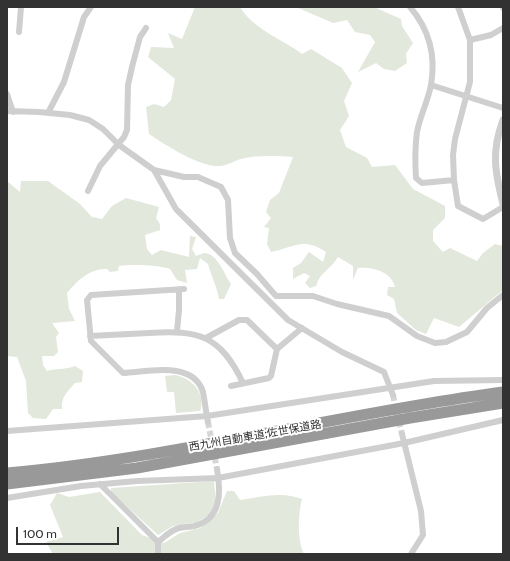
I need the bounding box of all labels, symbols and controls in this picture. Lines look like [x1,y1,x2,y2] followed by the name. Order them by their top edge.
[188,418,322,454] street label: 西九州自動車道;佐世保道路
[18,519,121,545] scale bar
[23,526,57,541] text: 100 m

